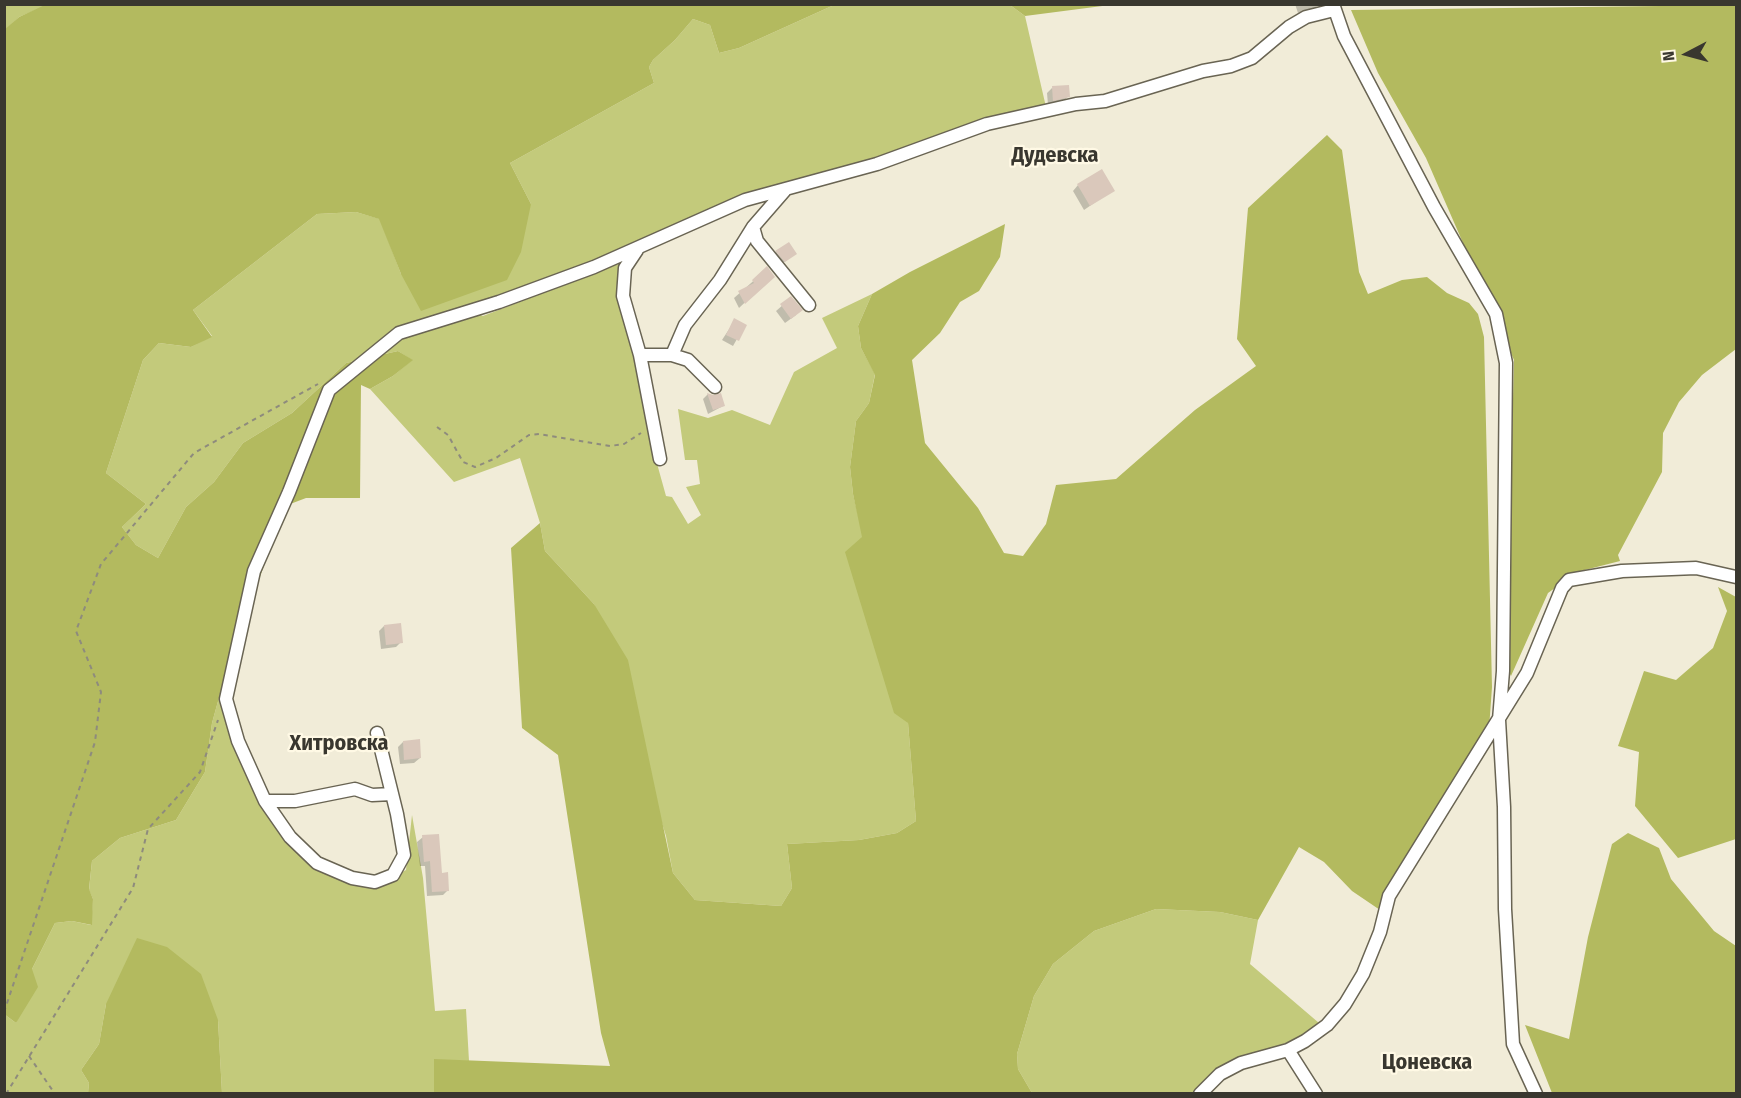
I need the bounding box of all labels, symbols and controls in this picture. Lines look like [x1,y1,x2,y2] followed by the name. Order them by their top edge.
[1657,24,1717,84] north arrow
[1659,50,1679,62] text: N
[1011,143,1099,169] district label: Дудевска
[290,731,388,757] district label: Хитровска
[1382,1050,1472,1076] district label: Цоневска

